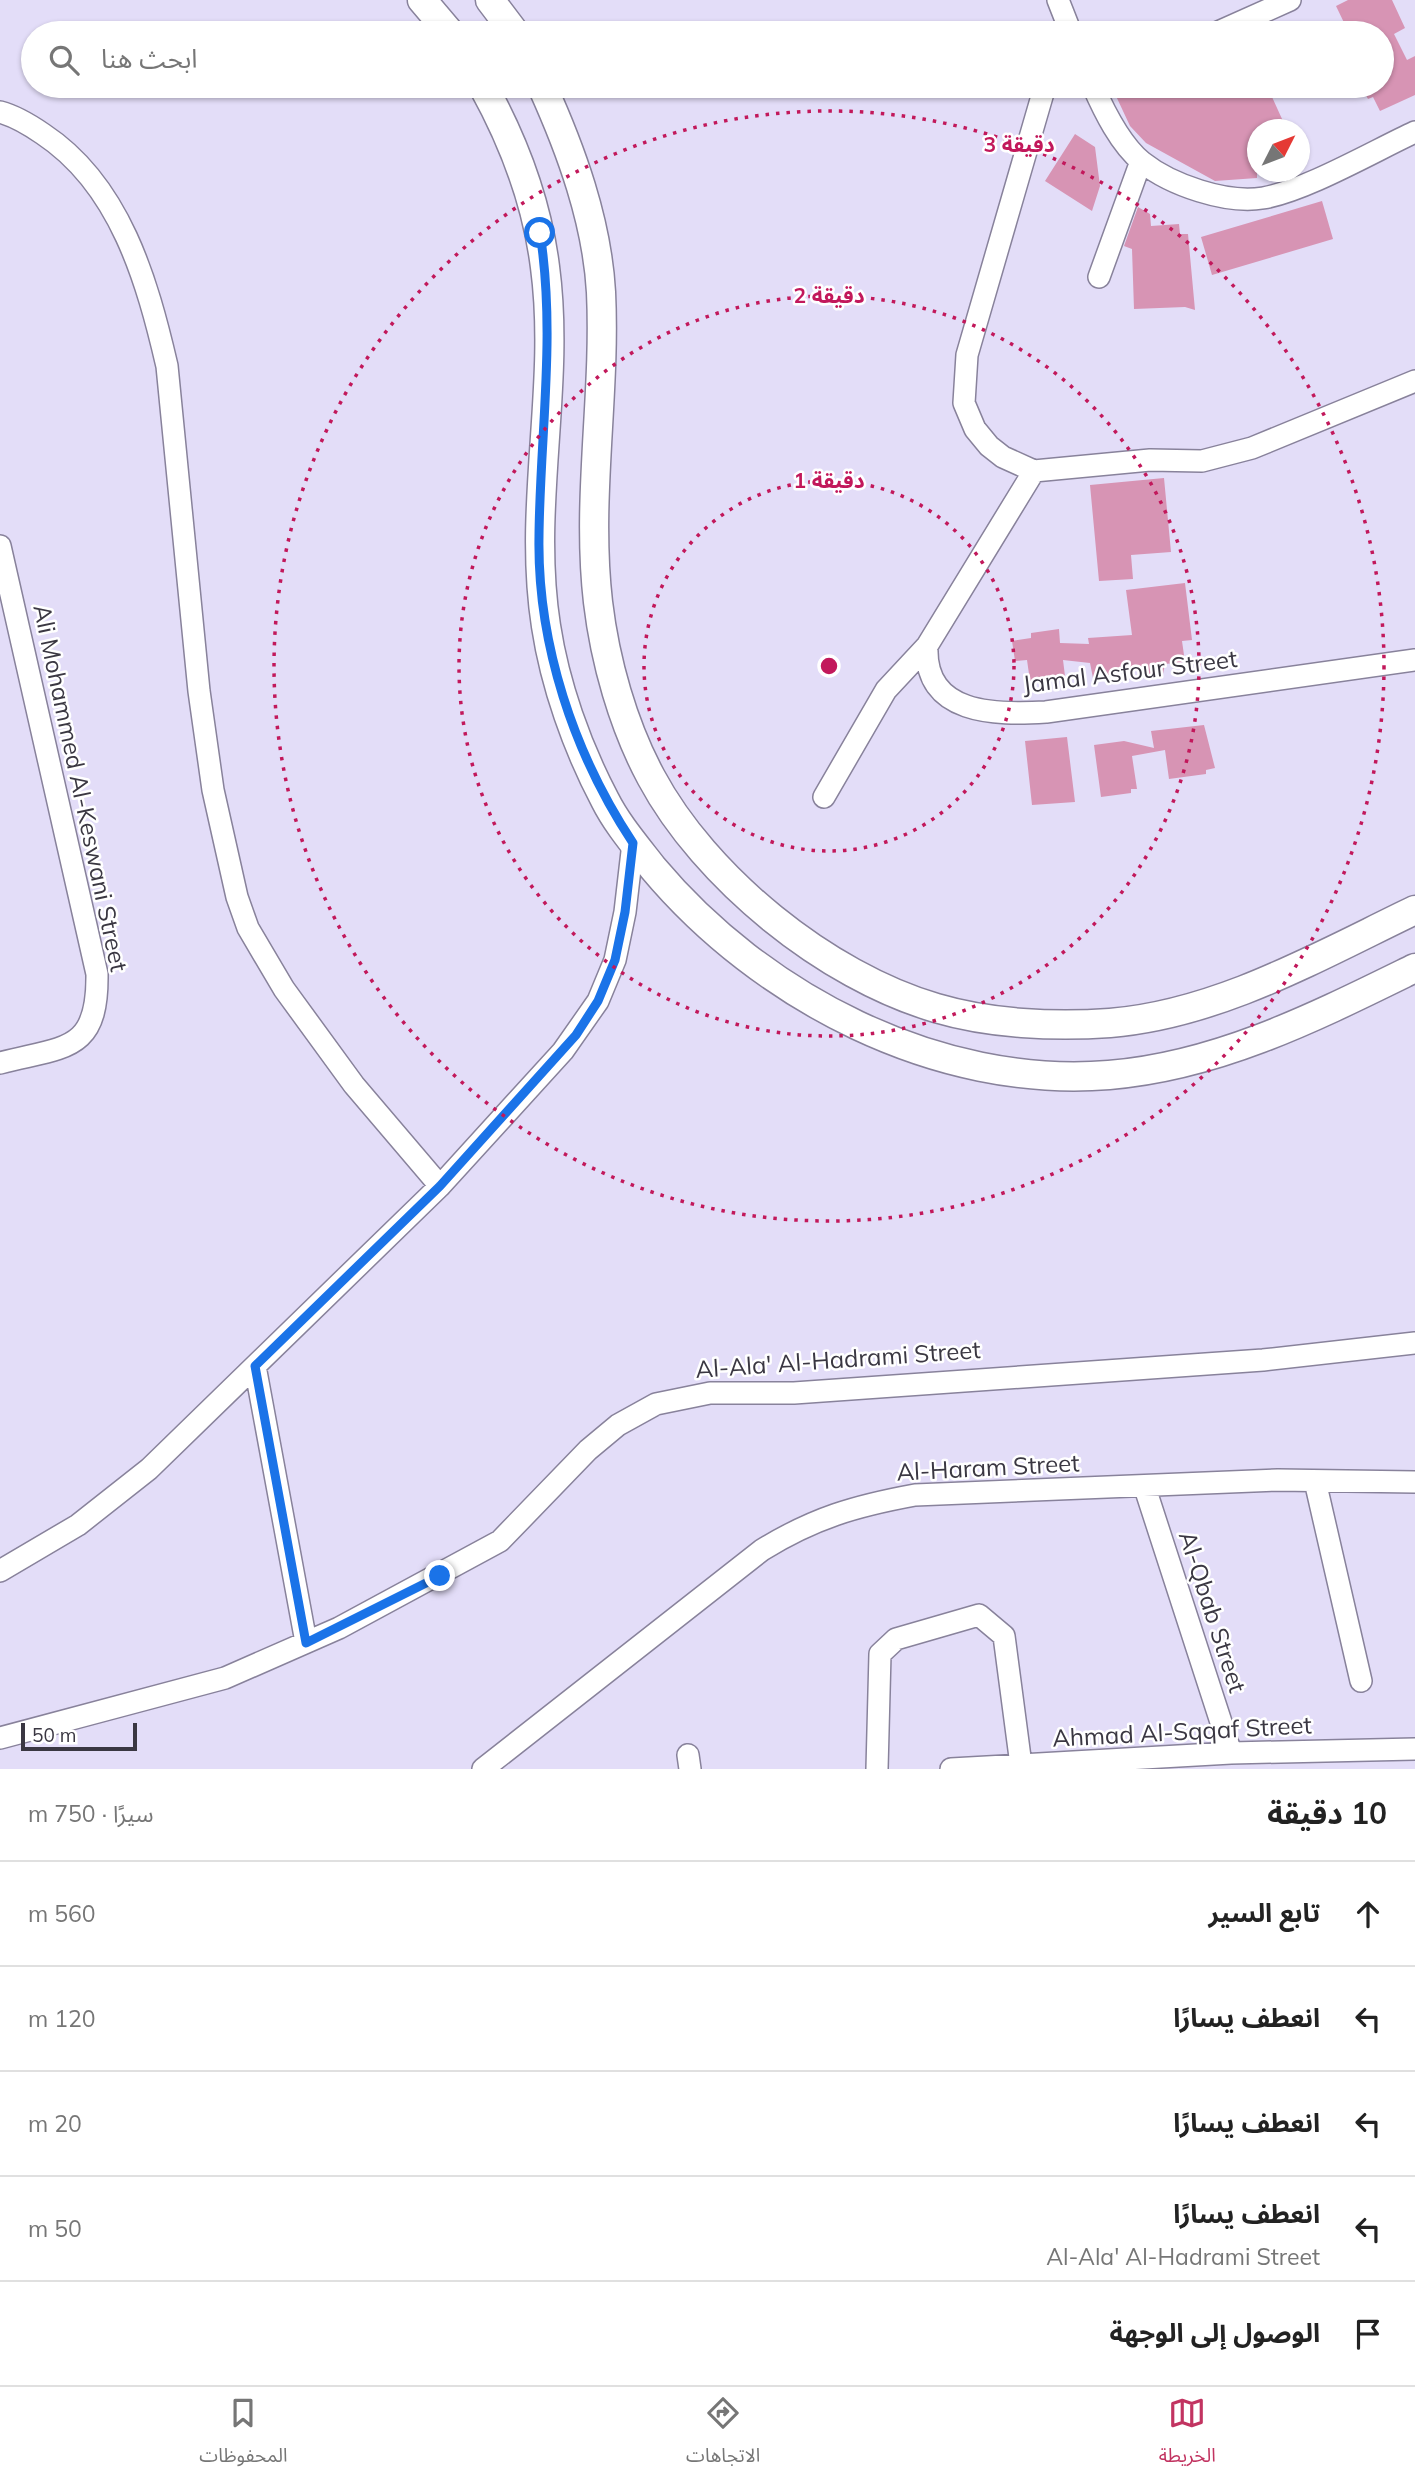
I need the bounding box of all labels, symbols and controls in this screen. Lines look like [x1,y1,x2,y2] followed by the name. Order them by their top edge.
[21,21,1394,98] search box
[45,41,83,79] icon: search
[101,42,197,75] text: ابحث هنا
[1247,119,1310,182] north arrow
[983,131,1055,157] text: 3 دقيقة
[524,217,555,248] route start
[793,282,865,308] text: 2 دقيقة
[793,467,865,493] text: 1 دقيقة
[27,601,135,974] street label: Ali Mohammed Al-Keswani Street
[1021,643,1239,699] street label: Jamal Asfour Street
[817,654,841,678] centre of rings
[694,1334,981,1384] street label: Al-Ala' Al-Hadrami Street
[896,1447,1080,1487] street label: Al-Haram Street
[1173,1527,1253,1696] street label: Al-Qbab Street
[424,1560,455,1591] route end
[1051,1709,1312,1753] street label: Ahmad Al-Sqqaf Street
[21,1720,136,1752] scale bar
[32,1723,76,1747] text: 50 m
[1267,1794,1387,1832] text: 10 دقيقة
[28,1799,154,1828] text: سيرًا · 750 m
[1349,1895,1387,1933] icon: ahead
[1209,1896,1320,1929] text: تابع السير
[28,1899,96,1928] text: 560 m
[1349,2000,1387,2038] icon: left
[1173,2001,1320,2034] text: انعطف يسارًا
[28,2004,96,2033] text: 120 m
[1349,2105,1387,2143] icon: left
[1173,2106,1320,2139] text: انعطف يسارًا
[28,2109,82,2138] text: 20 m
[1173,2197,1320,2230] text: انعطف يسارًا
[1349,2210,1387,2248] icon: left
[28,2214,82,2243] text: 50 m
[1046,2242,1320,2271] text: Al-Ala' Al-Hadrami Street
[1349,2315,1387,2353] icon: arrive
[1109,2316,1320,2349] text: الوصول إلى الوجهة
[199,2394,288,2476] tab: المحفوظات
[686,2394,760,2476] tab: الاتجاهات
[1159,2394,1216,2476] tab: الخريطة

